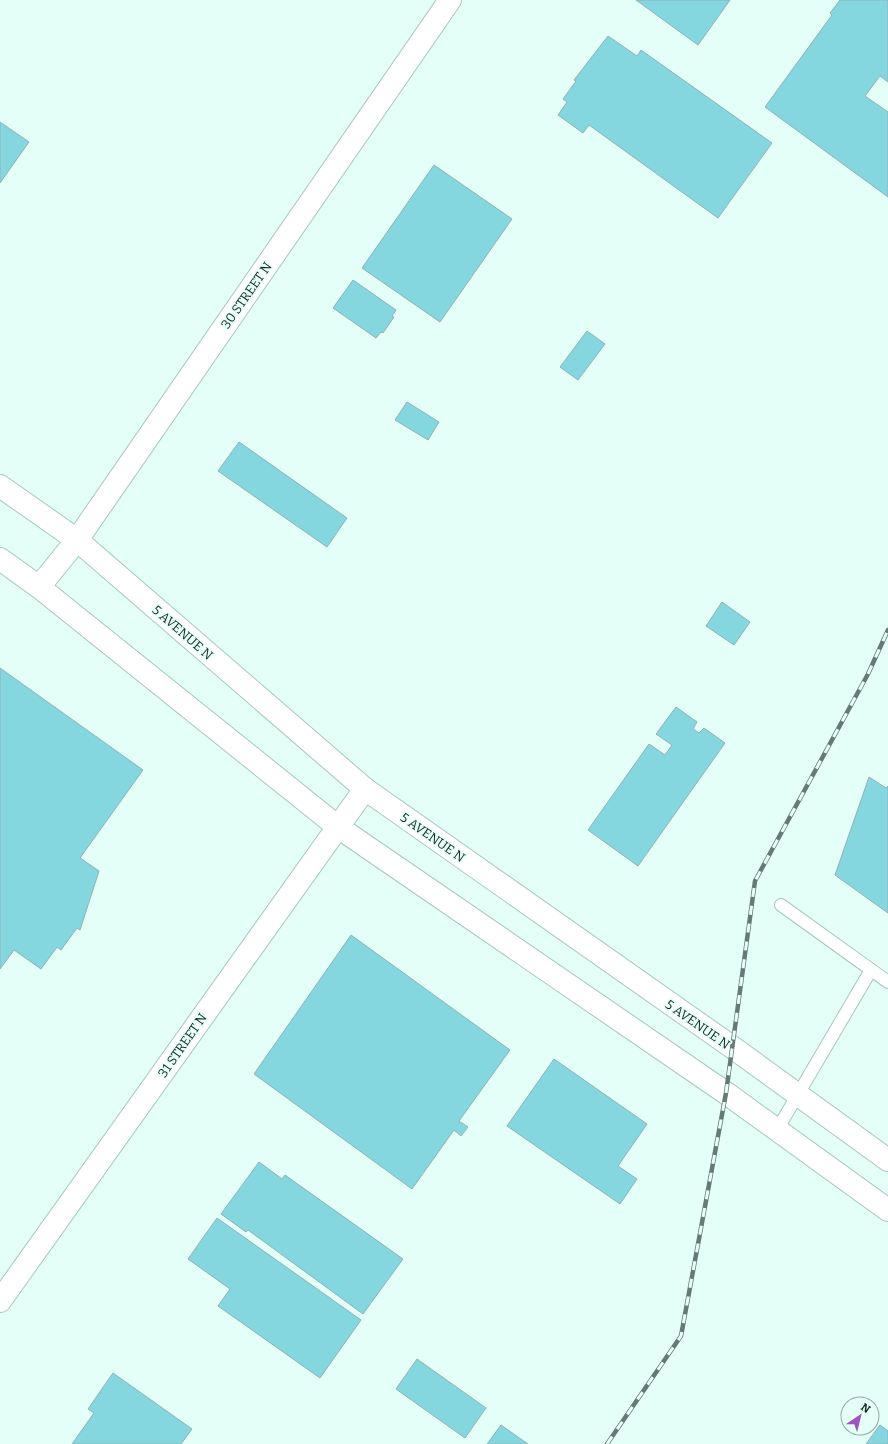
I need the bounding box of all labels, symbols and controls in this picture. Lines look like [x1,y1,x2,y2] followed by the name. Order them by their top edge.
[218,259,275,331] street label: 30 STREET N
[149,602,216,663] street label: 5 AVENUE N
[398,810,468,865] street label: 5 AVENUE N
[663,997,733,1052] street label: 5 AVENUE N
[155,1010,210,1080] street label: 31 STREET N
[840,1396,880,1436] north arrow
[858,1400,873,1416] text: N

